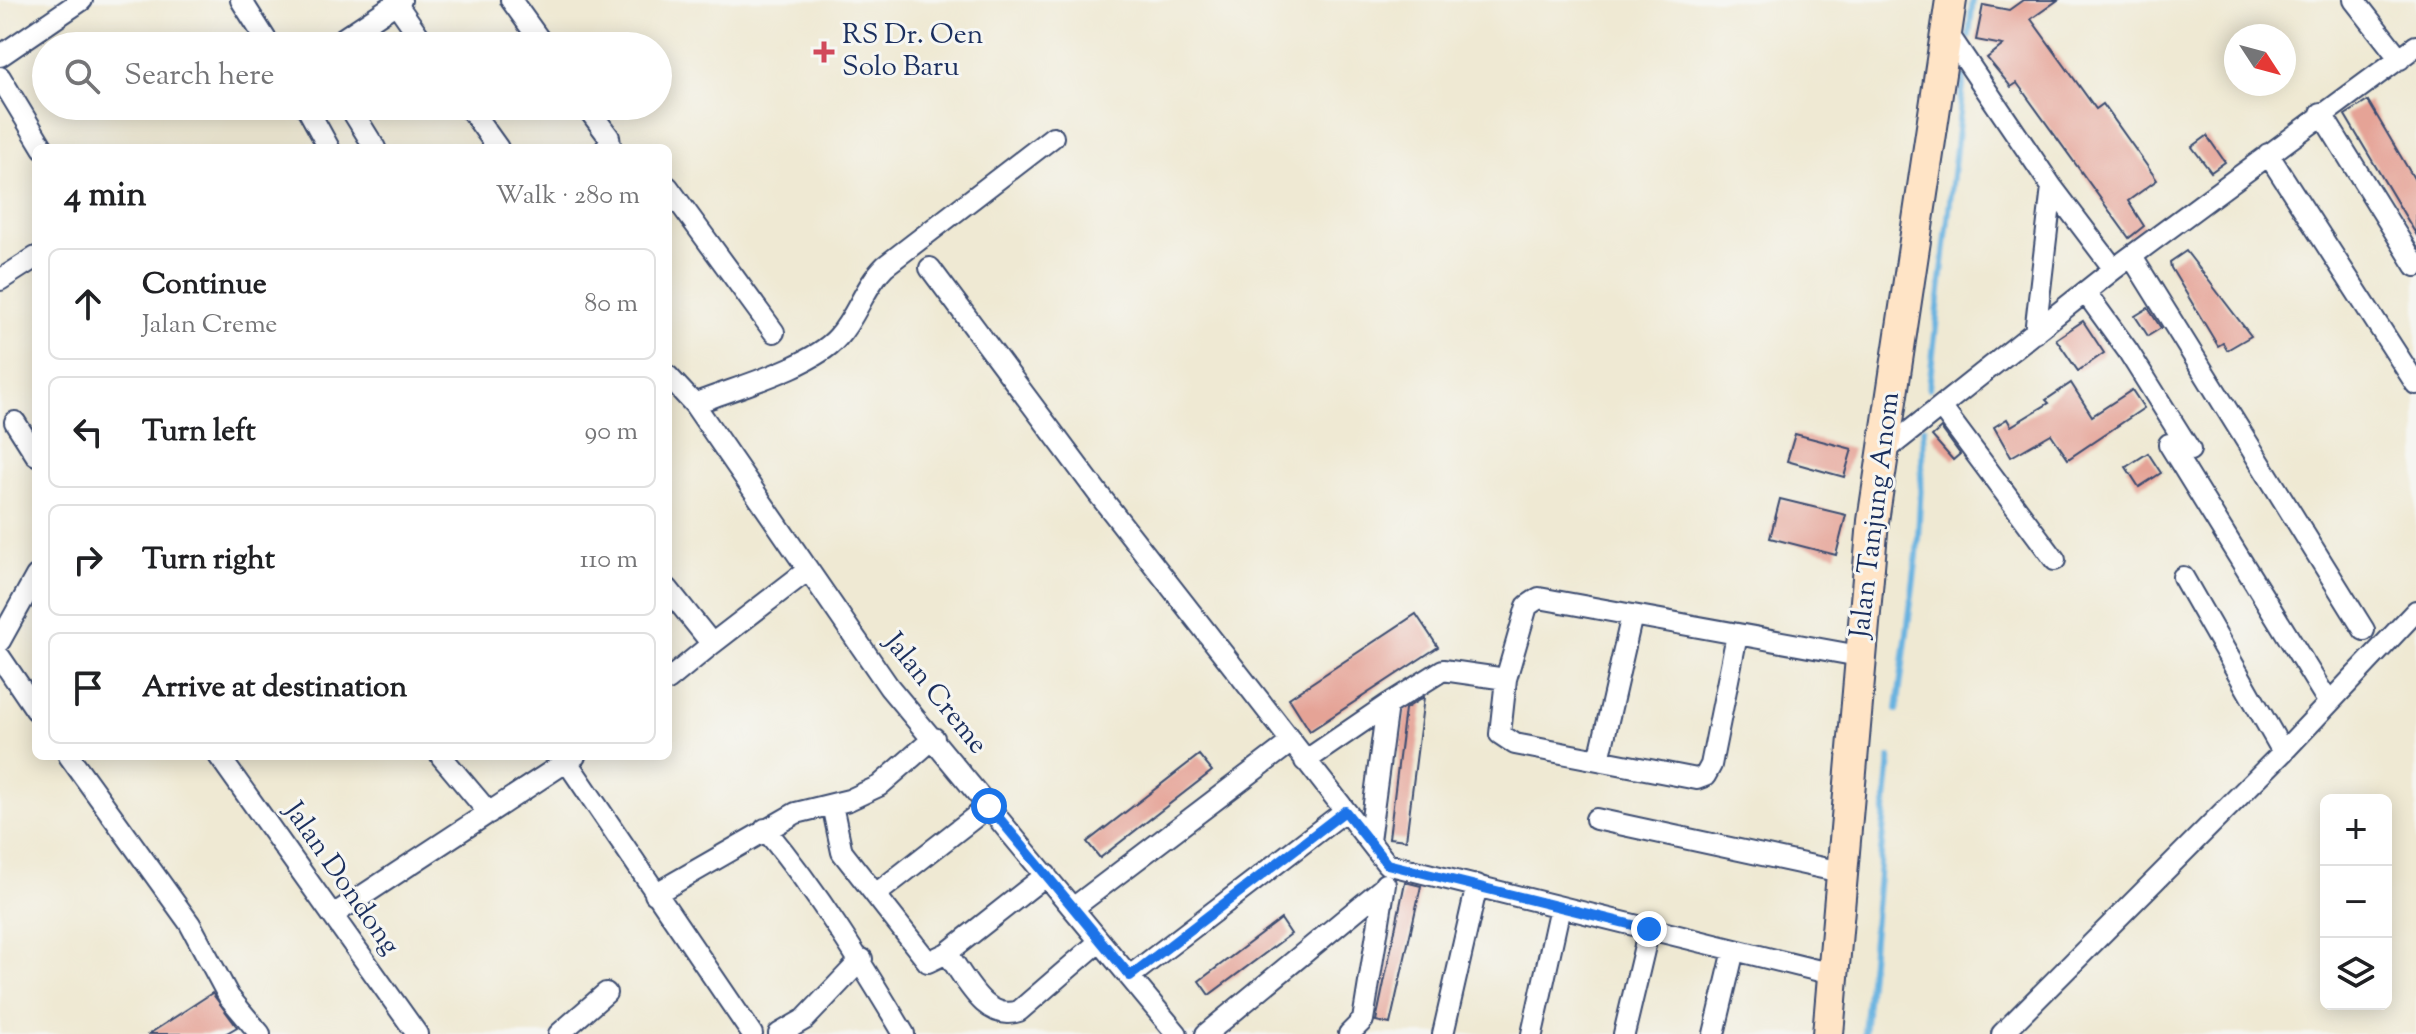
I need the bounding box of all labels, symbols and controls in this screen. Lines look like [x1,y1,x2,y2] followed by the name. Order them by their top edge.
[842,16,983,88] place label: RS Dr. Oen Solo Baru
[2224,24,2296,96] north arrow
[32,32,672,120] search box
[813,41,835,63] marker: RS Dr. Oen Solo Baru
[60,54,104,98] icon: search
[124,55,274,98] text: Search here
[64,172,146,221] text: 4 min
[495,178,640,215] text: Walk · 280 m
[142,264,267,307] text: Continue
[66,282,110,326] icon: ahead
[584,286,638,323] text: 80 m
[142,307,278,344] text: Jalan Creme
[1841,390,1911,642] street label: Jalan Tanjung Anom
[66,410,110,454] icon: left
[142,411,256,454] text: Turn left
[585,414,638,451] text: 90 m
[66,538,110,582] icon: right
[142,539,275,582] text: Turn right
[580,542,638,579] text: 110 m
[872,623,996,763] street label: Jalan Creme
[66,666,110,710] icon: arrive
[142,667,407,710] text: Arrive at destination
[971,788,1007,824] route start
[272,793,409,964] street label: Jalan Dondong
[2320,794,2392,1010] map controls
[2320,794,2392,866] button: +
[2320,866,2392,938] button: −
[1631,911,1667,947] route end
[2320,938,2392,1010] button: layers

